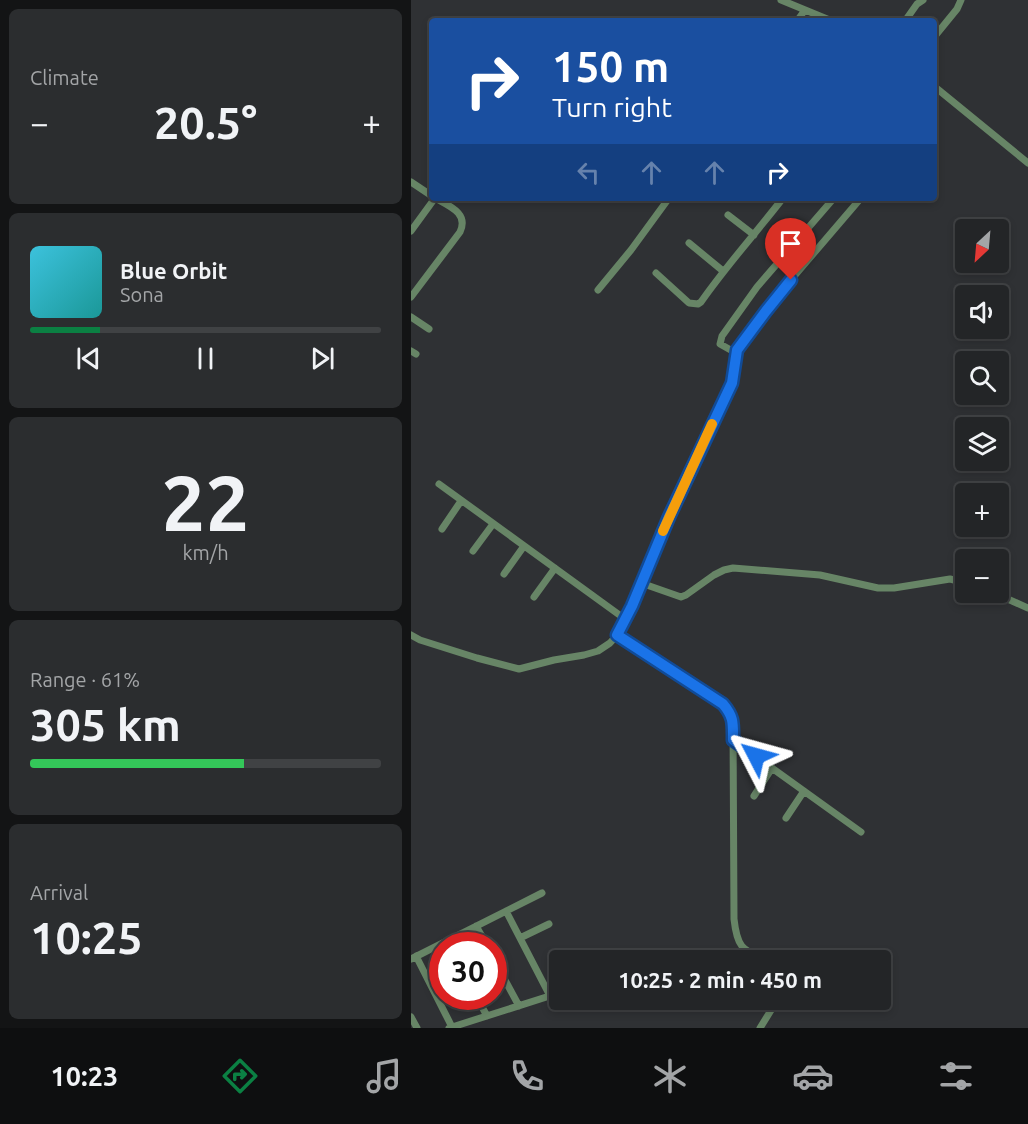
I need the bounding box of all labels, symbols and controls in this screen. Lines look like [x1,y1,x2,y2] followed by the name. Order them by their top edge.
[453,42,531,120] icon: right
[552,43,669,90] text: 150 m
[30,66,99,89] text: Climate
[552,92,672,122] text: Turn right
[154,97,257,148] text: 20.5°
[30,104,49,141] text: −
[362,104,381,141] text: +
[572,156,605,189] icon: left
[635,156,668,189] icon: ahead
[698,156,731,189] icon: ahead
[761,156,794,189] icon: right
[765,218,816,280] pin
[955,219,1009,273] north arrow
[955,219,1009,603] map controls
[774,227,807,260] icon: arrive
[120,258,227,283] text: Blue Orbit
[120,283,164,306] text: Sona
[955,285,1009,339] button: sound
[72,342,105,375] icon: previous
[189,342,222,375] icon: pause
[306,342,339,375] icon: next
[955,351,1009,405] button: search
[955,417,1009,471] button: layers
[162,458,249,546] text: 22
[955,483,1009,537] button: +
[182,541,229,564] text: km/h
[955,549,1009,603] button: −
[30,668,140,691] text: Range · 61%
[30,699,181,750] text: 305 km
[724,724,788,788] position arrow
[30,881,88,904] text: Arrival
[30,912,143,963] text: 10:25
[429,932,507,1010] speed limit sign: 30
[618,967,822,992] text: 10:25 · 2 min · 450 m
[219,1055,261,1097] icon: directions
[363,1055,405,1097] icon: music
[506,1055,548,1097] icon: phone
[649,1055,691,1097] icon: climate
[792,1055,834,1097] icon: car
[935,1055,977,1097] icon: filters
[51,1061,118,1091] text: 10:23

